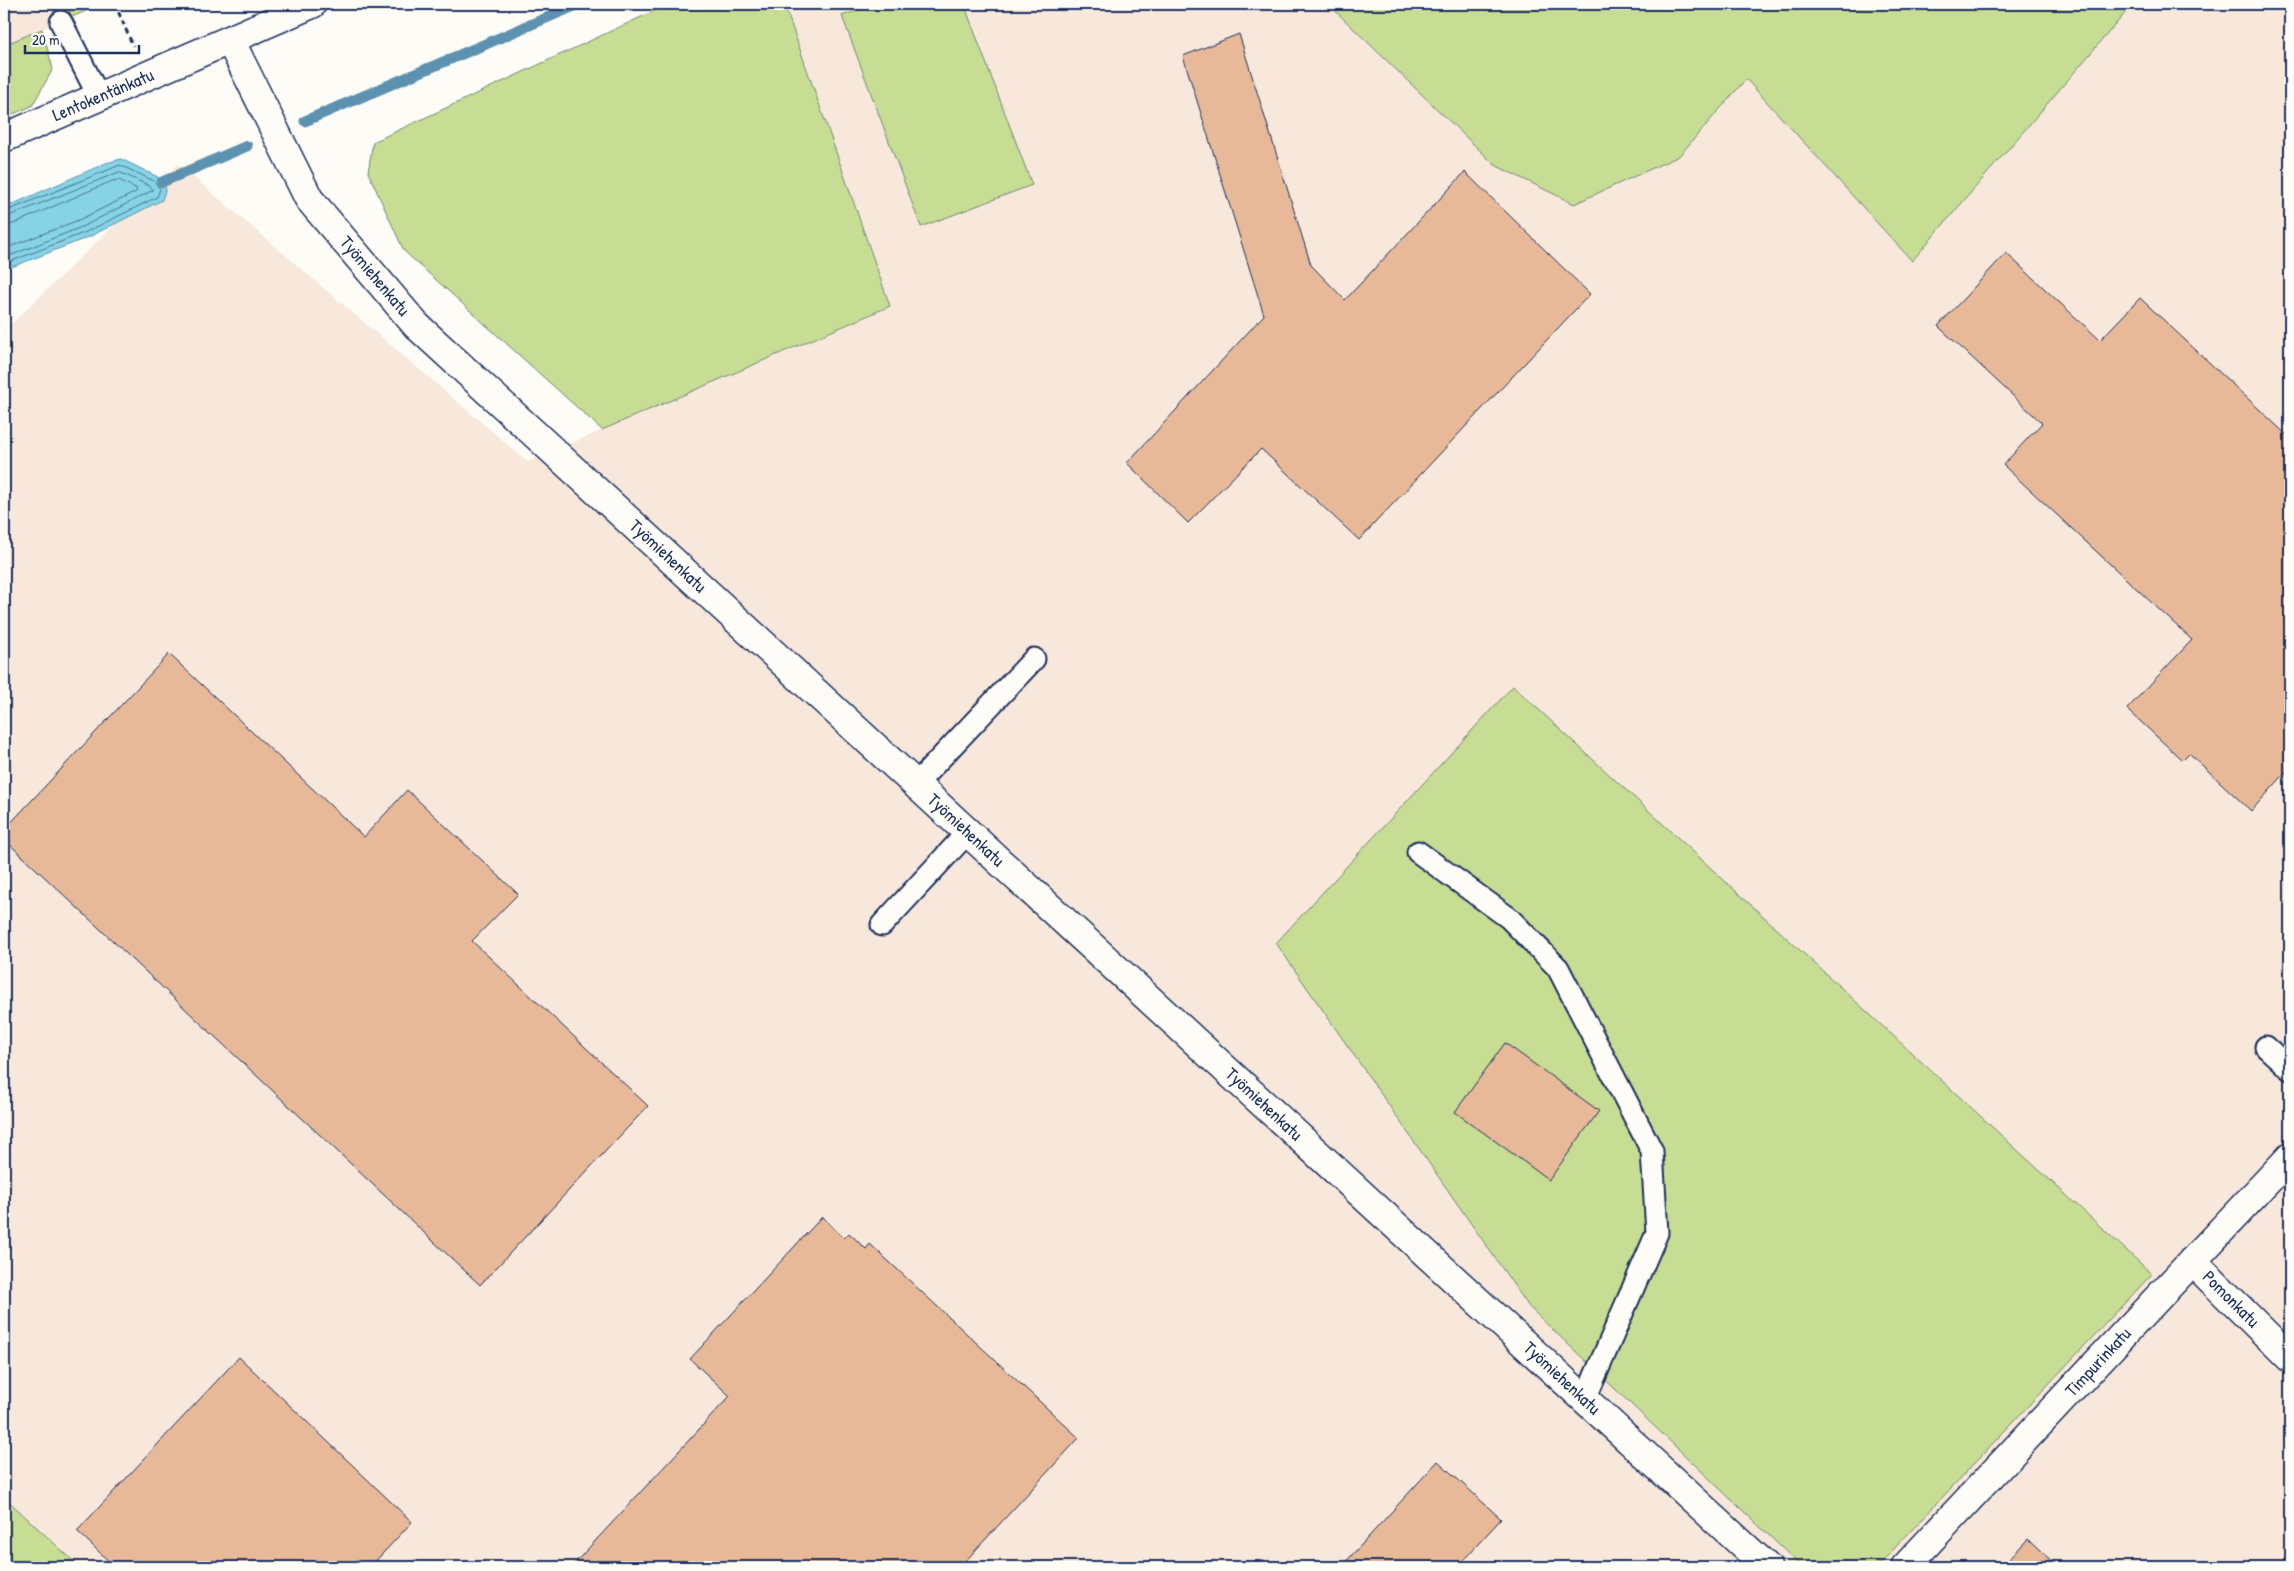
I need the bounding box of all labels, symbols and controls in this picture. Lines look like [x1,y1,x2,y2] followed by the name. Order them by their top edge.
[25,22,139,54] scale bar
[32,29,59,50] text: 20 m
[48,62,157,127] street label: Lentokentänkatu
[334,230,416,321] street label: Työmiehenkatu
[624,513,713,598] street label: Työmiehenkatu
[922,787,1011,872] street label: Työmiehenkatu
[1220,1061,1309,1146] street label: Työmiehenkatu
[2197,1265,2265,1333] street label: Pomonkatu
[2059,1321,2136,1402] street label: Timpurinkatu
[1518,1335,1607,1420] street label: Työmiehenkatu

